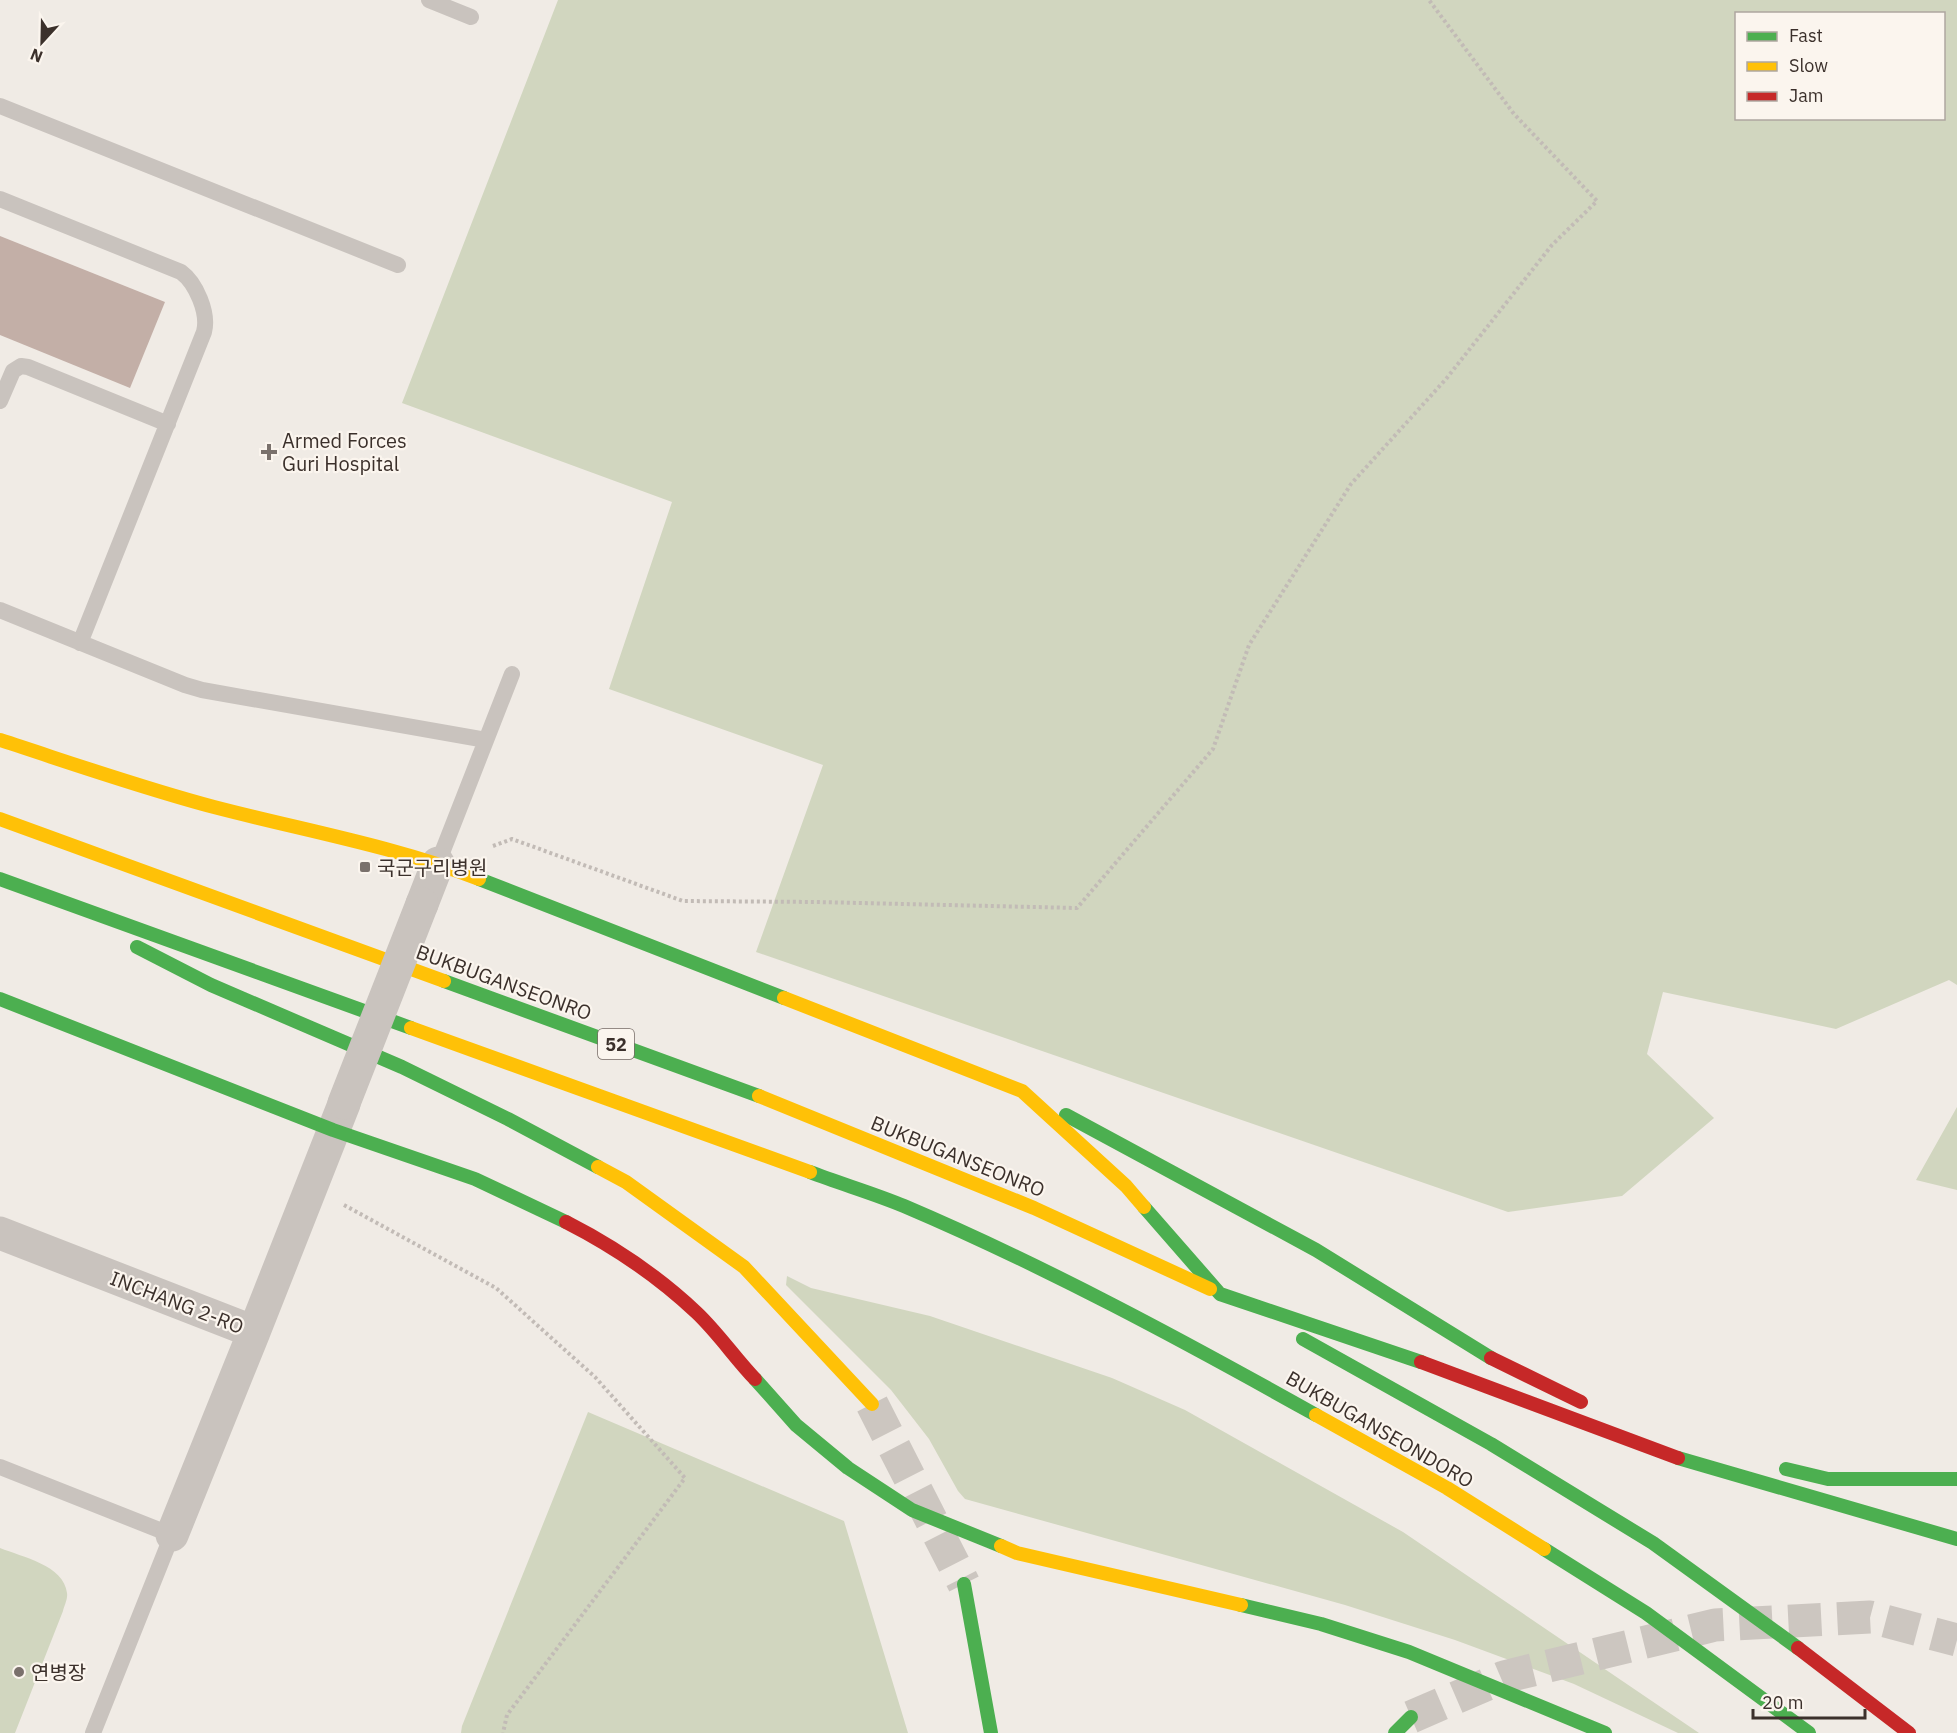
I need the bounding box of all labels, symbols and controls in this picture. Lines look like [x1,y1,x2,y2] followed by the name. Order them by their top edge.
[12,12,72,72] north arrow
[1735,12,1945,120] legend
[1789,24,1823,47] text: Fast
[27,44,46,67] text: N
[1789,54,1828,77] text: Slow
[1789,84,1824,107] text: Jam
[282,427,407,477] place label: Armed Forces Guri Hospital
[260,443,278,461] marker: Armed Forces Guri Hospital
[377,854,487,881] place label: 국군구리병원
[358,860,372,874] marker: 국군구리병원
[412,938,596,1026] street label: BUKBUGANSEONRO
[598,1029,634,1059] road number: 52
[867,1109,1049,1203] street label: BUKBUGANSEONRO
[106,1264,248,1340] street label: INCHANG 2-RO
[1281,1364,1479,1494] street label: BUKBUGANSEONDORO
[31,1659,86,1686] place label: 연병장
[12,1665,26,1679] marker: 연병장
[1753,1682,1866,1720] scale bar
[1762,1691,1804,1714] text: 20 m

